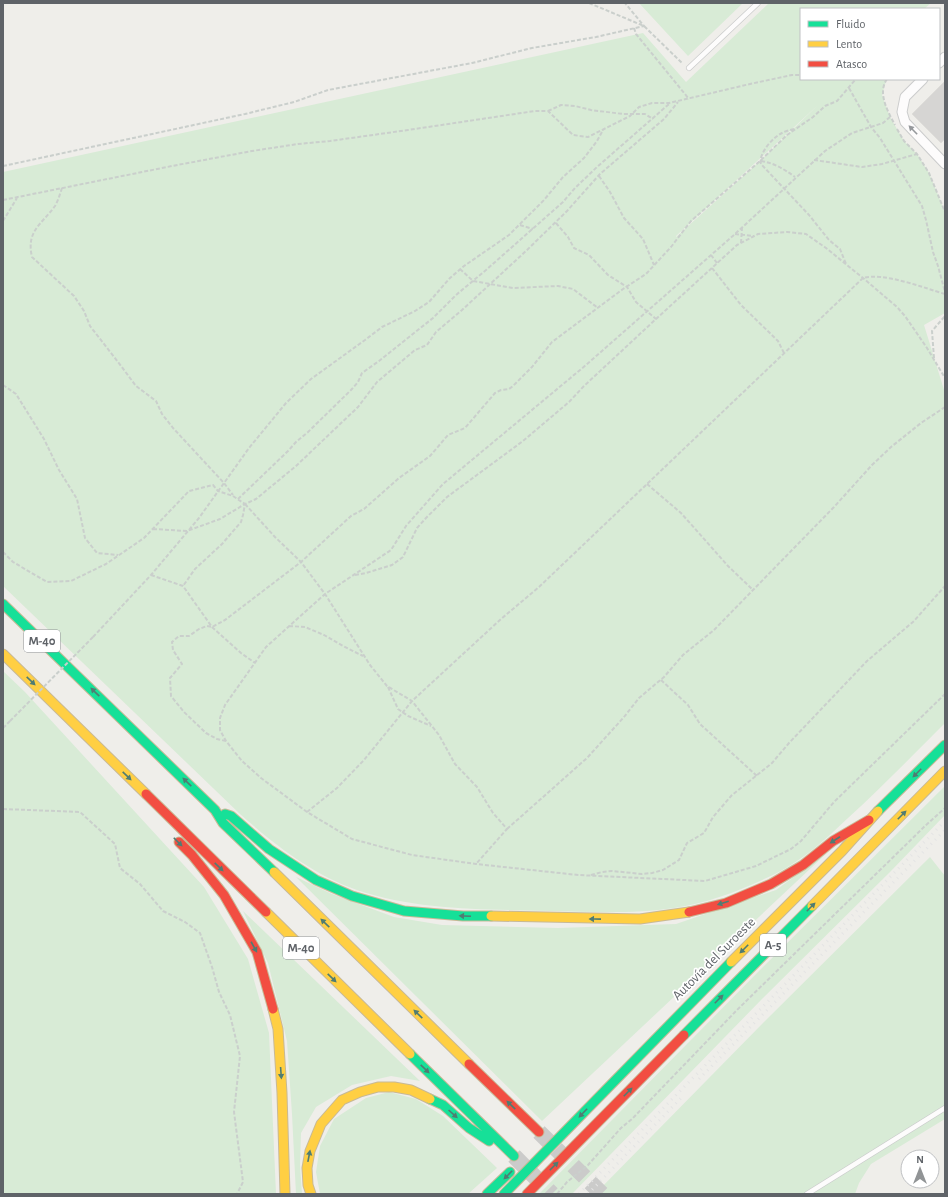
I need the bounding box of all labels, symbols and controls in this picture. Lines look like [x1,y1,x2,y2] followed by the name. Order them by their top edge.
[800,8,940,80] legend
[836,18,865,30] text: Fluido
[836,38,862,50] text: Lento
[836,58,867,70] text: Atasco
[908,125,918,135] one-way arrow
[24,630,60,652] road number: M-40
[26,676,36,686] one-way arrow
[90,687,100,696] one-way arrow
[912,768,922,777] one-way arrow
[122,771,132,781] one-way arrow
[182,778,192,787] one-way arrow
[897,810,907,820] one-way arrow
[830,836,841,844] one-way arrow
[173,837,183,847] one-way arrow
[214,862,224,872] one-way arrow
[717,900,729,906] one-way arrow
[806,902,816,912] one-way arrow
[459,913,471,920] one-way arrow
[589,915,601,922] one-way arrow
[670,915,758,1003] street label: Autovía del Suroeste
[320,918,330,928] one-way arrow
[760,934,786,956] road number: A-5
[283,937,319,959] road number: M-40
[250,941,257,953] one-way arrow
[739,944,749,954] one-way arrow
[327,973,337,982] one-way arrow
[714,994,724,1004] one-way arrow
[413,1009,423,1019] one-way arrow
[420,1064,430,1074] one-way arrow
[278,1067,284,1079] one-way arrow
[623,1087,633,1097] one-way arrow
[506,1100,516,1110] one-way arrow
[578,1108,587,1118] one-way arrow
[448,1109,457,1118] one-way arrow
[306,1149,312,1162] one-way arrow
[900,1149,940,1189] north arrow
[916,1154,924,1165] text: N
[549,1161,559,1171] one-way arrow
[503,1170,513,1180] one-way arrow

